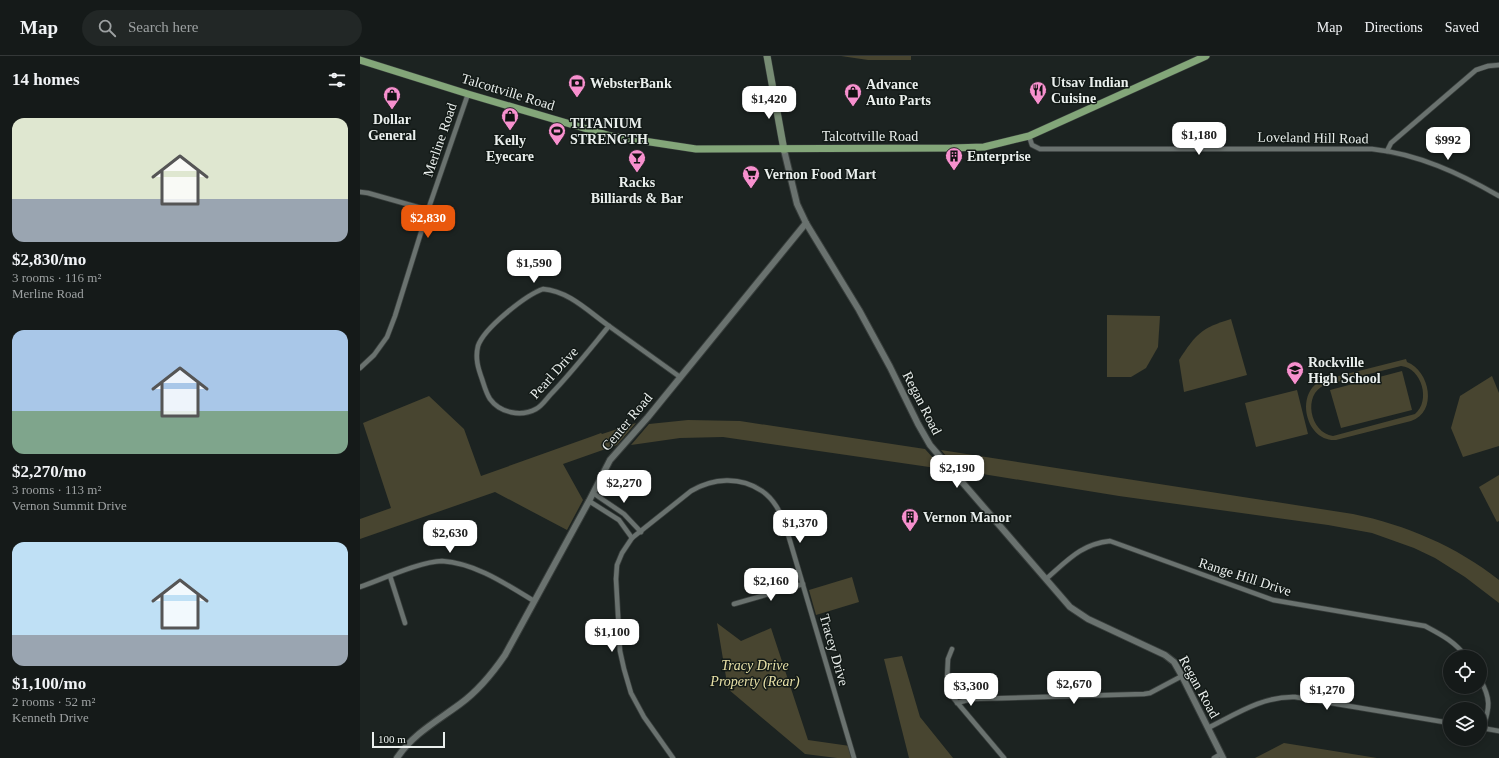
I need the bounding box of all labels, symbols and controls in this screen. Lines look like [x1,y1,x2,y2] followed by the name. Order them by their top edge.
[82,10,362,46] search box
[20,17,58,38] text: Map
[96,17,118,39] icon: search
[128,19,198,35] text: Search here
[1317,20,1342,35] text: Map
[1364,20,1423,35] text: Directions
[1445,20,1479,35] text: Saved
[326,69,348,91] icon: filters
[12,70,80,89] text: 14 homes
[460,71,556,113] street label: Talcottville Road
[567,73,587,98] bank icon: WebsterBank
[1051,75,1129,106] place label: Utsav Indian Cuisine
[590,76,672,91] place label: WebsterBank
[866,77,931,108] place label: Advance Auto Parts
[1028,80,1048,105] restaurant icon: Utsav Indian Cuisine
[843,82,863,107] shop icon: Advance Auto Parts
[382,85,402,110] shop icon: Dollar General
[736,86,802,120] pin: $1,420
[751,91,787,106] text: $1,420
[420,101,460,179] street label: Merline Road
[500,106,520,131] shop icon: Kelly Eyecare
[368,112,416,143] place label: Dollar General
[570,116,648,147] place label: TITANIUM STRENGTH
[547,121,567,146] sports icon: TITANIUM STRENGTH
[1166,122,1232,156] pin: $1,180
[1181,127,1217,142] text: $1,180
[1424,127,1472,161] pin: $992
[822,129,918,144] street label: Talcottville Road
[1257,130,1369,146] street label: Loveland Hill Road
[1435,132,1461,147] text: $992
[486,133,534,164] place label: Kelly Eyecare
[144,144,216,216] icon: home
[944,146,964,171] building icon: Enterprise
[627,148,647,173] bar icon: Racks Billiards & Bar
[967,149,1031,164] place label: Enterprise
[741,164,761,189] supermarket icon: Vernon Food Mart
[764,167,877,182] place label: Vernon Food Mart
[591,175,683,206] place label: Racks Billiards & Bar
[395,205,461,239] pin: $2,830
[410,210,446,225] text: $2,830
[12,250,86,269] text: $2,830/mo
[501,250,567,284] pin: $1,590
[516,255,552,270] text: $1,590
[12,270,101,285] text: 3 rooms · 116 m²
[12,286,84,301] text: Merline Road
[527,344,581,402] street label: Pearl Drive
[1308,355,1381,386] place label: Rockville High School
[144,356,216,428] icon: home
[1285,360,1305,385] school or university icon: Rockville High School
[900,369,944,437] street label: Regan Road
[599,390,655,454] street label: Center Road
[924,455,990,489] pin: $2,190
[939,460,975,475] text: $2,190
[12,462,86,481] text: $2,270/mo
[591,470,657,504] pin: $2,270
[606,475,642,490] text: $2,270
[12,482,101,497] text: 3 rooms · 113 m²
[12,498,127,513] text: Vernon Summit Drive
[900,507,920,532] building icon: Vernon Manor
[767,510,833,544] pin: $1,370
[923,510,1012,525] place label: Vernon Manor
[782,515,818,530] text: $1,370
[417,520,483,554] pin: $2,630
[432,525,468,540] text: $2,630
[1197,555,1293,599] street label: Range Hill Drive
[144,568,216,640] icon: home
[738,568,804,602] pin: $2,160
[753,573,789,588] text: $2,160
[817,612,851,688] street label: Tracey Drive
[579,619,645,653] pin: $1,100
[594,624,630,639] text: $1,100
[1443,650,1487,746] map controls
[1443,650,1487,694] button: locate
[1176,653,1222,721] street label: Regan Road
[709,658,800,690] park label: Tracy Drive Property (Rear)
[1041,671,1107,705] pin: $2,670
[938,673,1004,707] pin: $3,300
[12,674,86,693] text: $1,100/mo
[1056,676,1092,691] text: $2,670
[1294,677,1360,711] pin: $1,270
[953,678,989,693] text: $3,300
[1309,682,1345,697] text: $1,270
[12,694,95,709] text: 2 rooms · 52 m²
[1443,702,1487,746] button: layers
[12,710,89,725] text: Kenneth Drive
[372,730,445,749] scale bar
[378,733,406,745] text: 100 m

